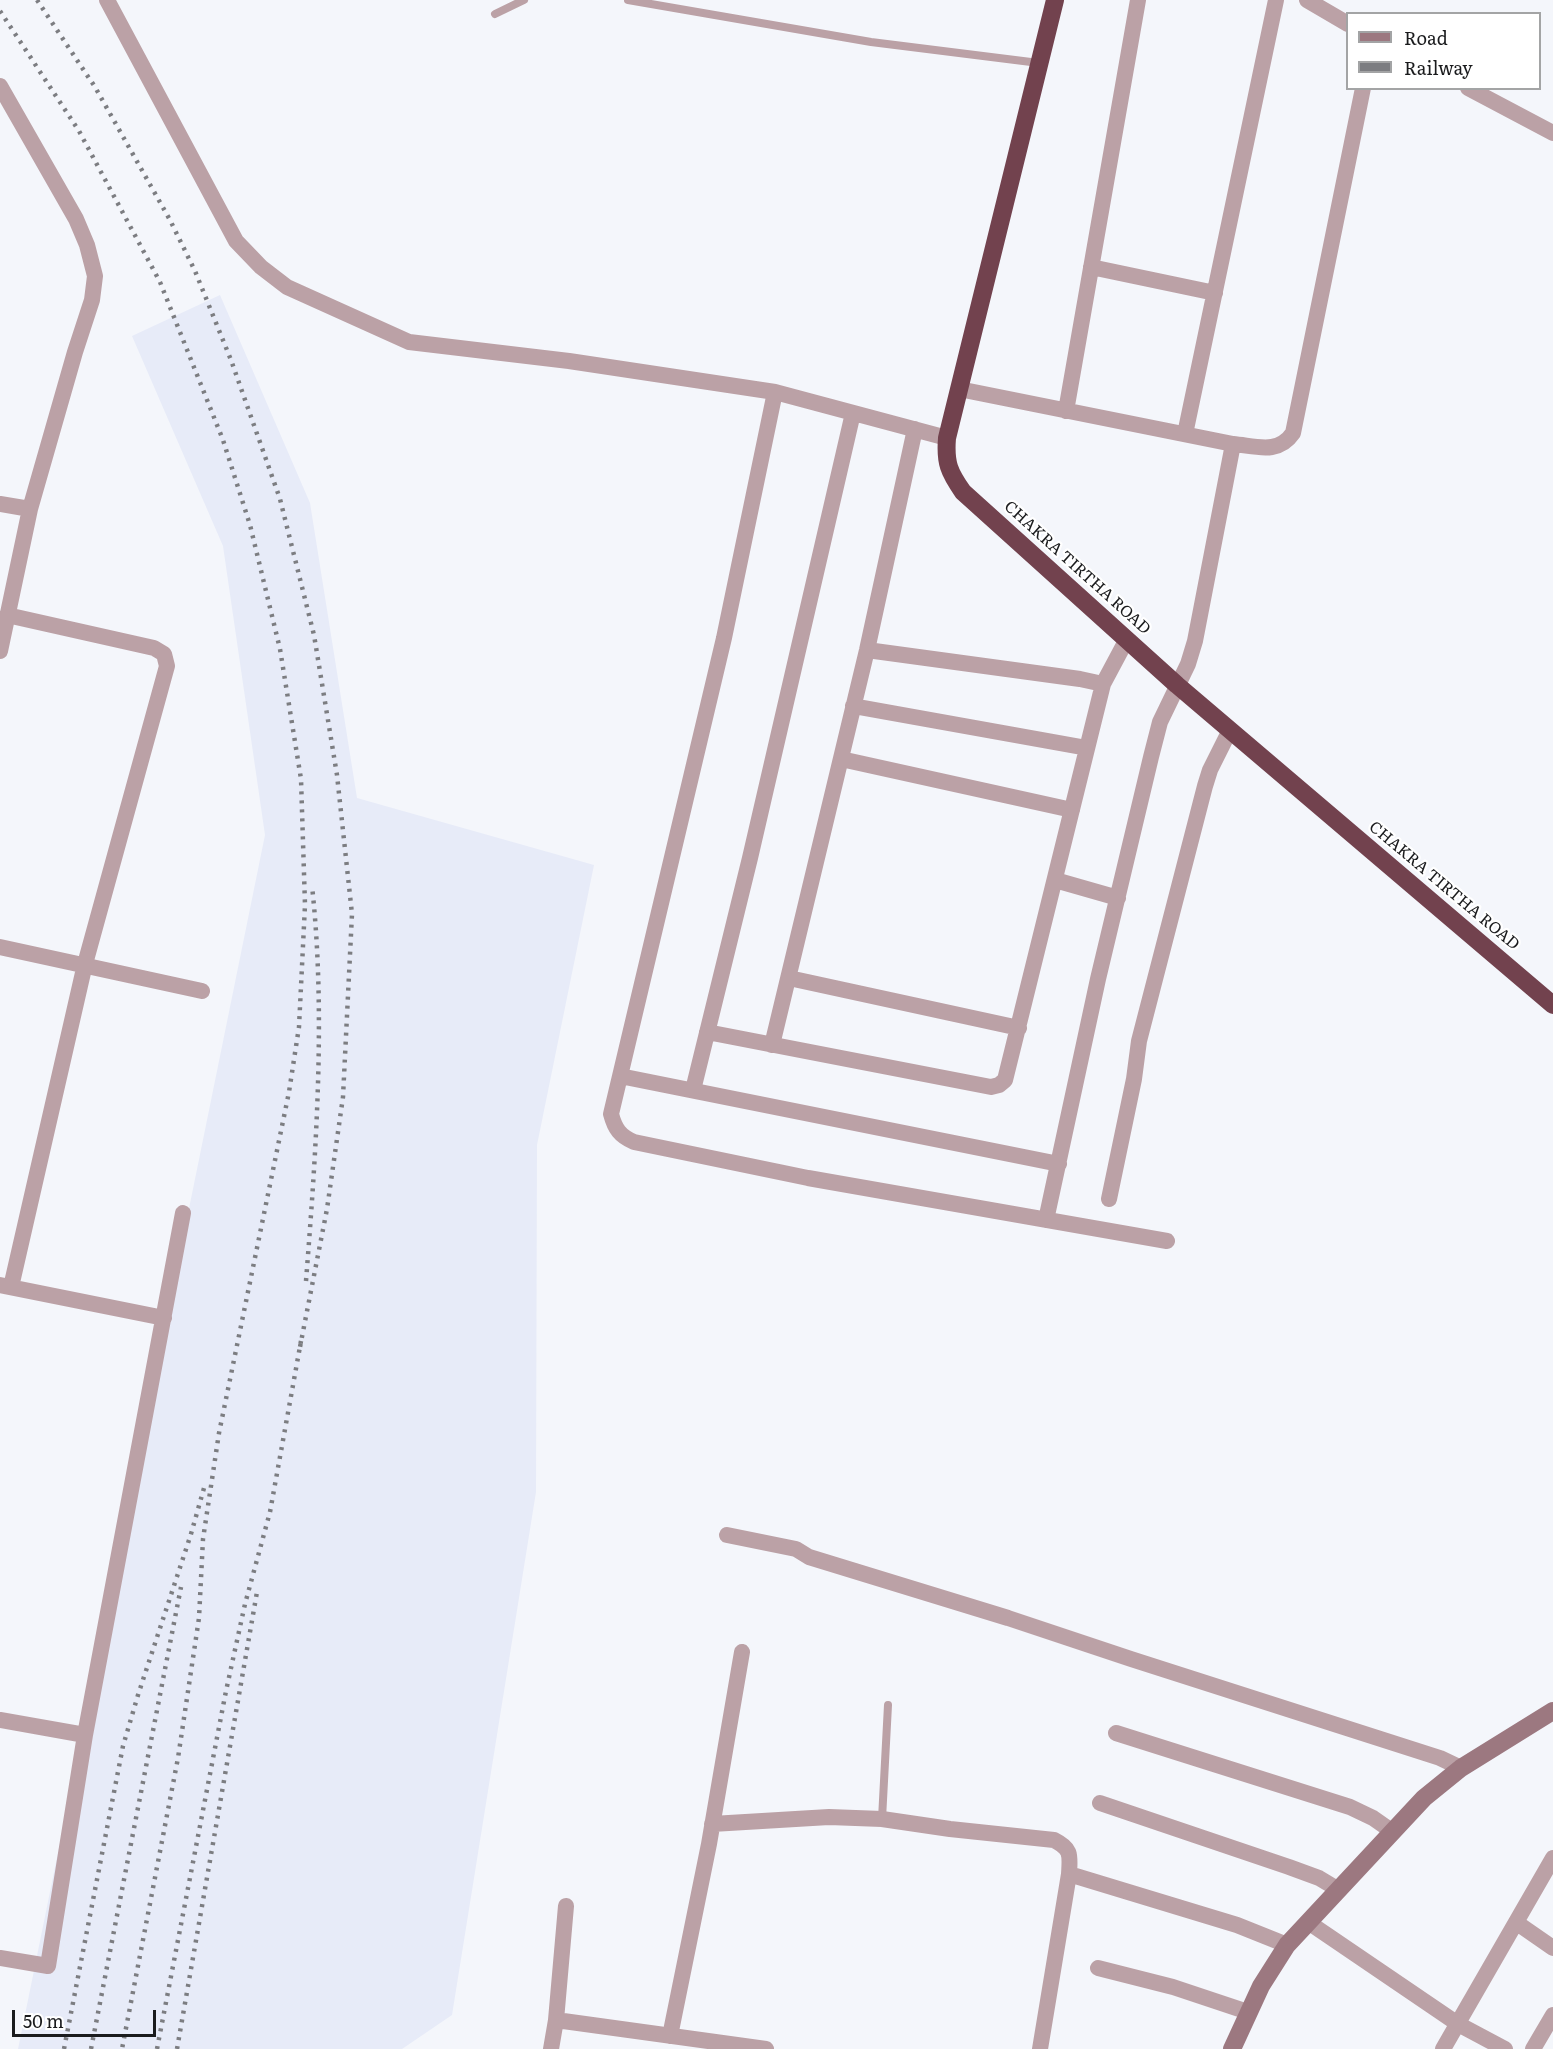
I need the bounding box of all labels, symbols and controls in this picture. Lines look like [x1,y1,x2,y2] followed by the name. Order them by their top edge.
[1346,12,1541,90] legend
[1404,24,1448,51] text: Road
[1404,54,1473,81] text: Railway
[1000,497,1154,639] street label: CHAKRA TIRTHA ROAD
[1365,817,1523,955] street label: CHAKRA TIRTHA ROAD
[15,1998,159,2036] scale bar
[23,2007,64,2034] text: 50 m

